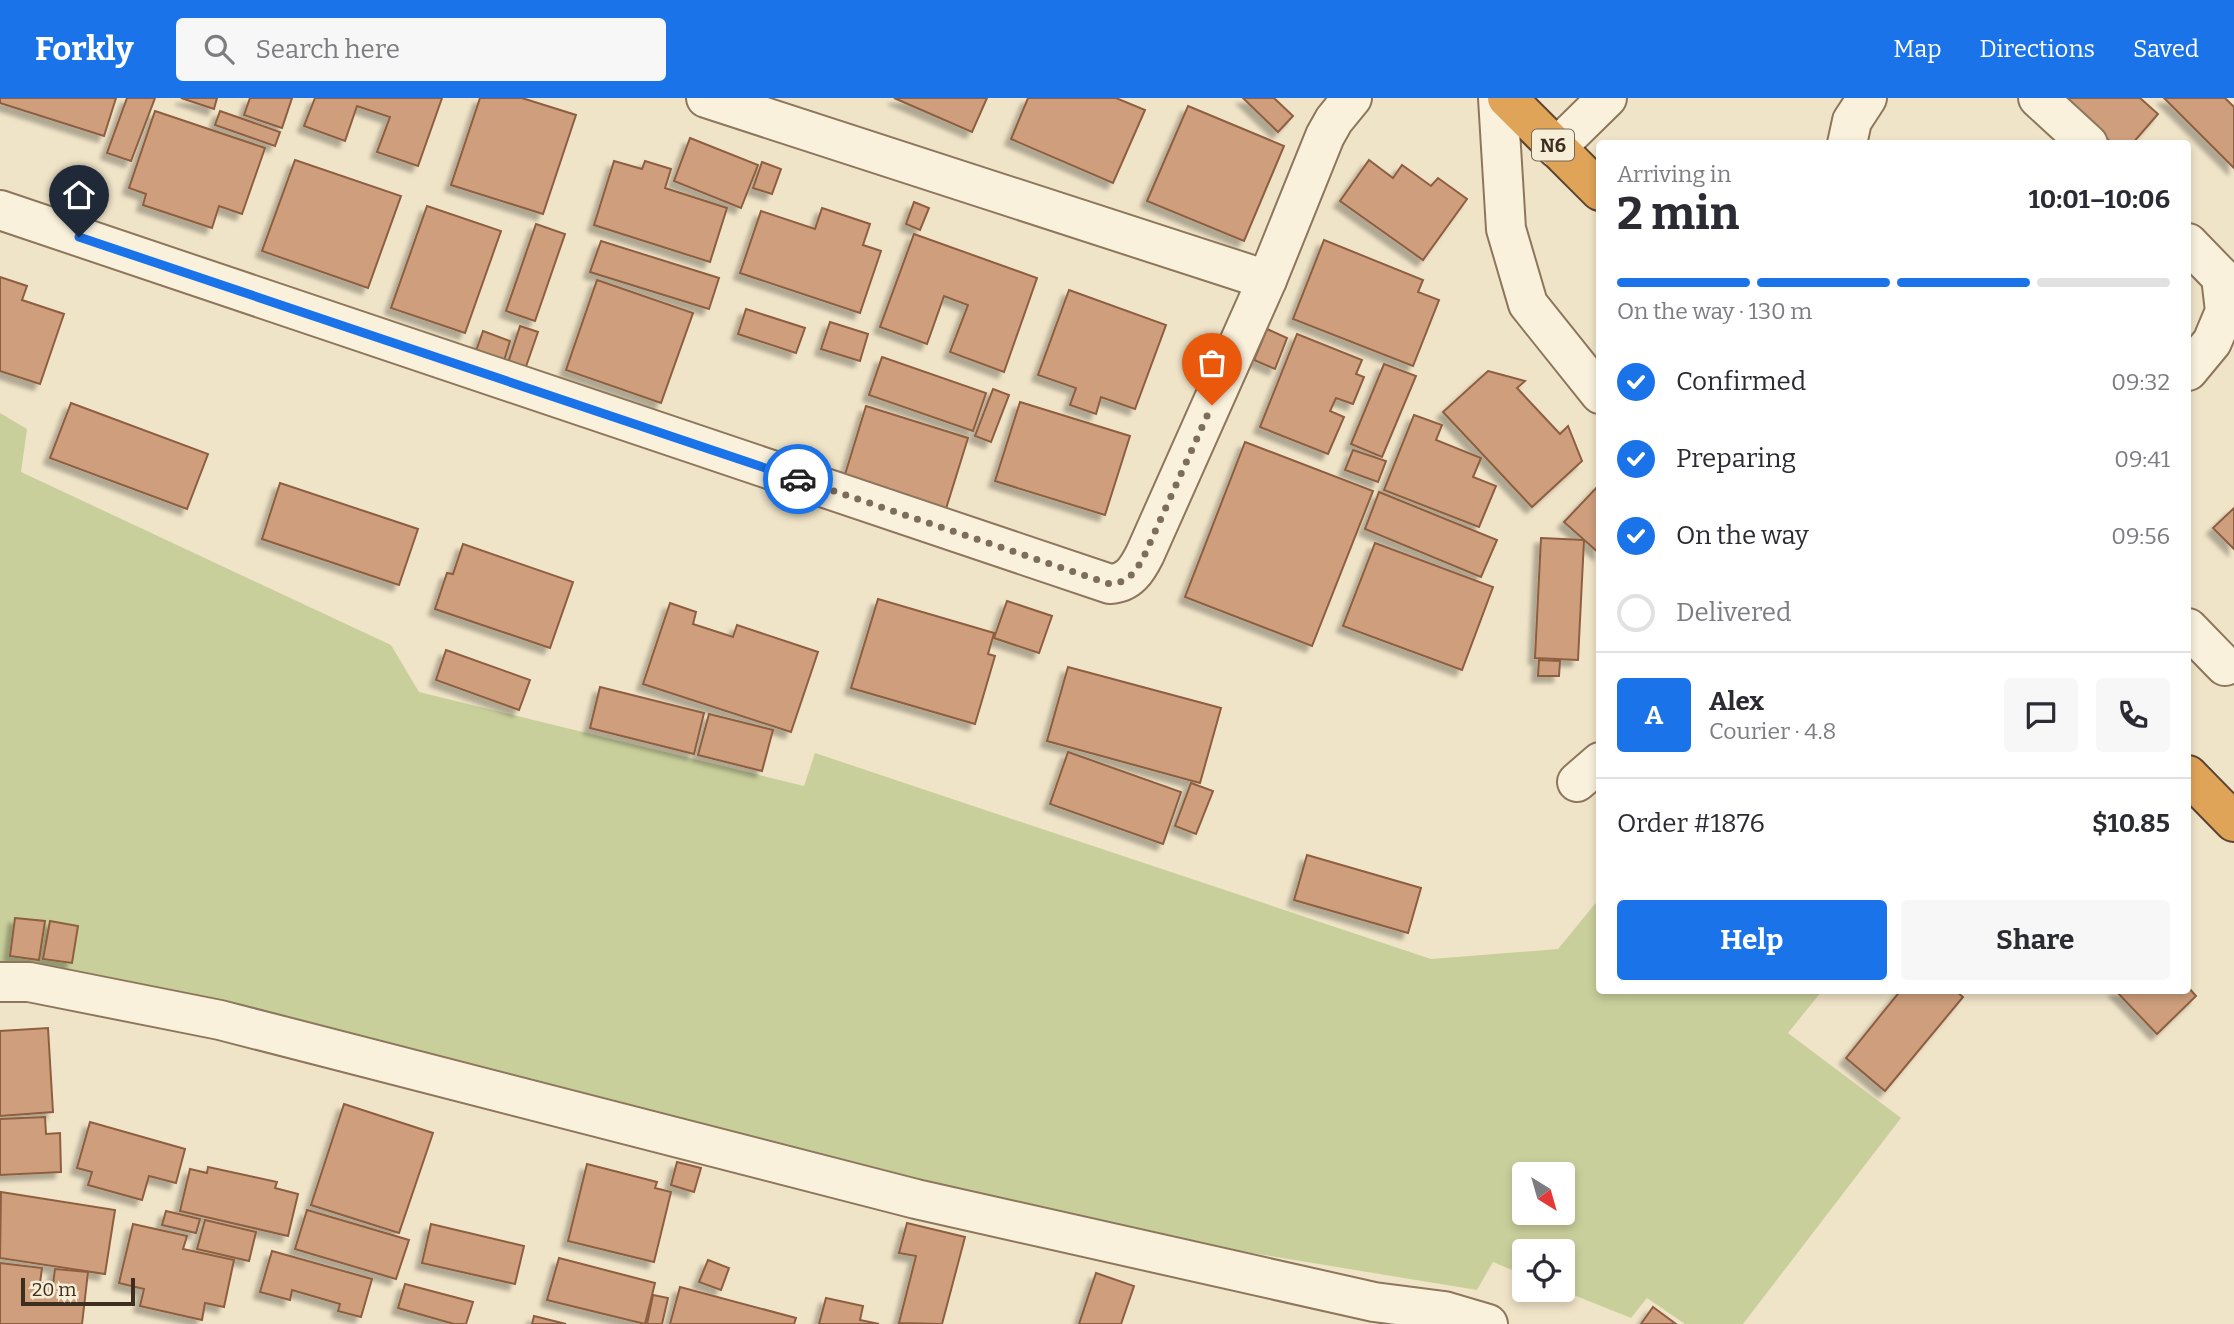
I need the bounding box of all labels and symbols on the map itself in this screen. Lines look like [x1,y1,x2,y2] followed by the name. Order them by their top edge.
[1532,130,1574,160] road number: N6
[49,165,109,237] pin
[1182,333,1242,405] pin
[763,444,833,514] courier
[1512,1162,1575,1225] north arrow
[21,1275,135,1307] scale bar

